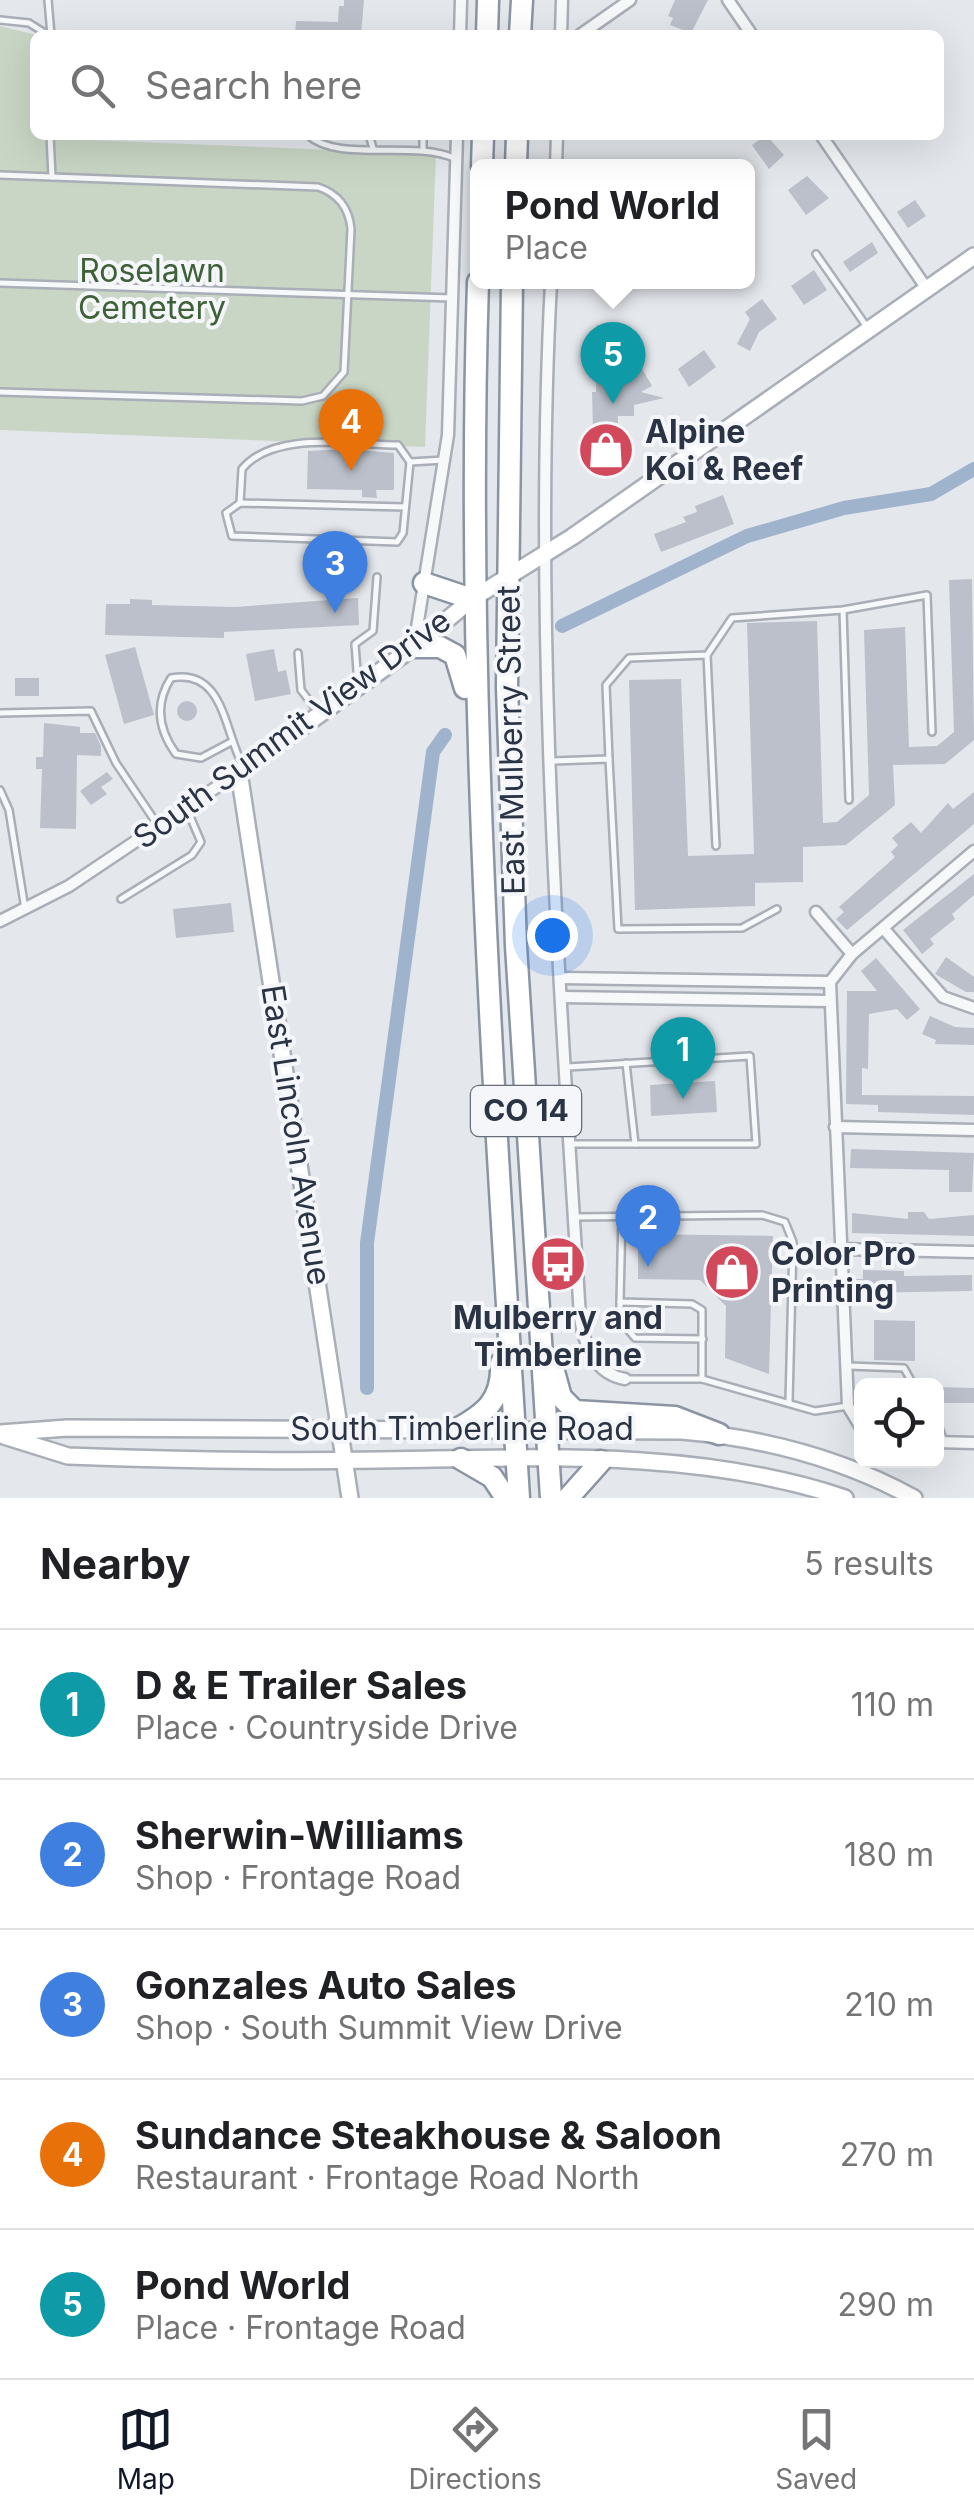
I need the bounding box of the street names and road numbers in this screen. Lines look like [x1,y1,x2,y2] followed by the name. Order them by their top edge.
[488,585,533,895] street label: East Mulberry Street
[126,600,458,857] street label: South Summit View Drive
[253,982,340,1288] street label: East Lincoln Avenue
[471,1086,581,1136] road number: CO 14
[290,1409,634,1448] street label: South Timberline Road

